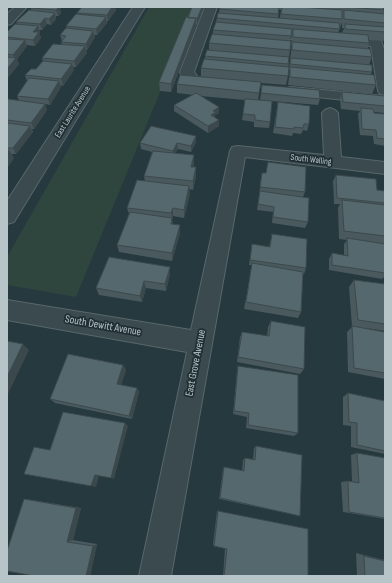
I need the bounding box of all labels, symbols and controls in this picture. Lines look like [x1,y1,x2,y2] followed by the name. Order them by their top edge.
[53,84,93,140] street label: East Laurite Avenue
[290,152,332,168] street label: South Walling
[64,313,142,339] street label: South Dewitt Avenue
[183,328,209,398] street label: East Grove Avenue

